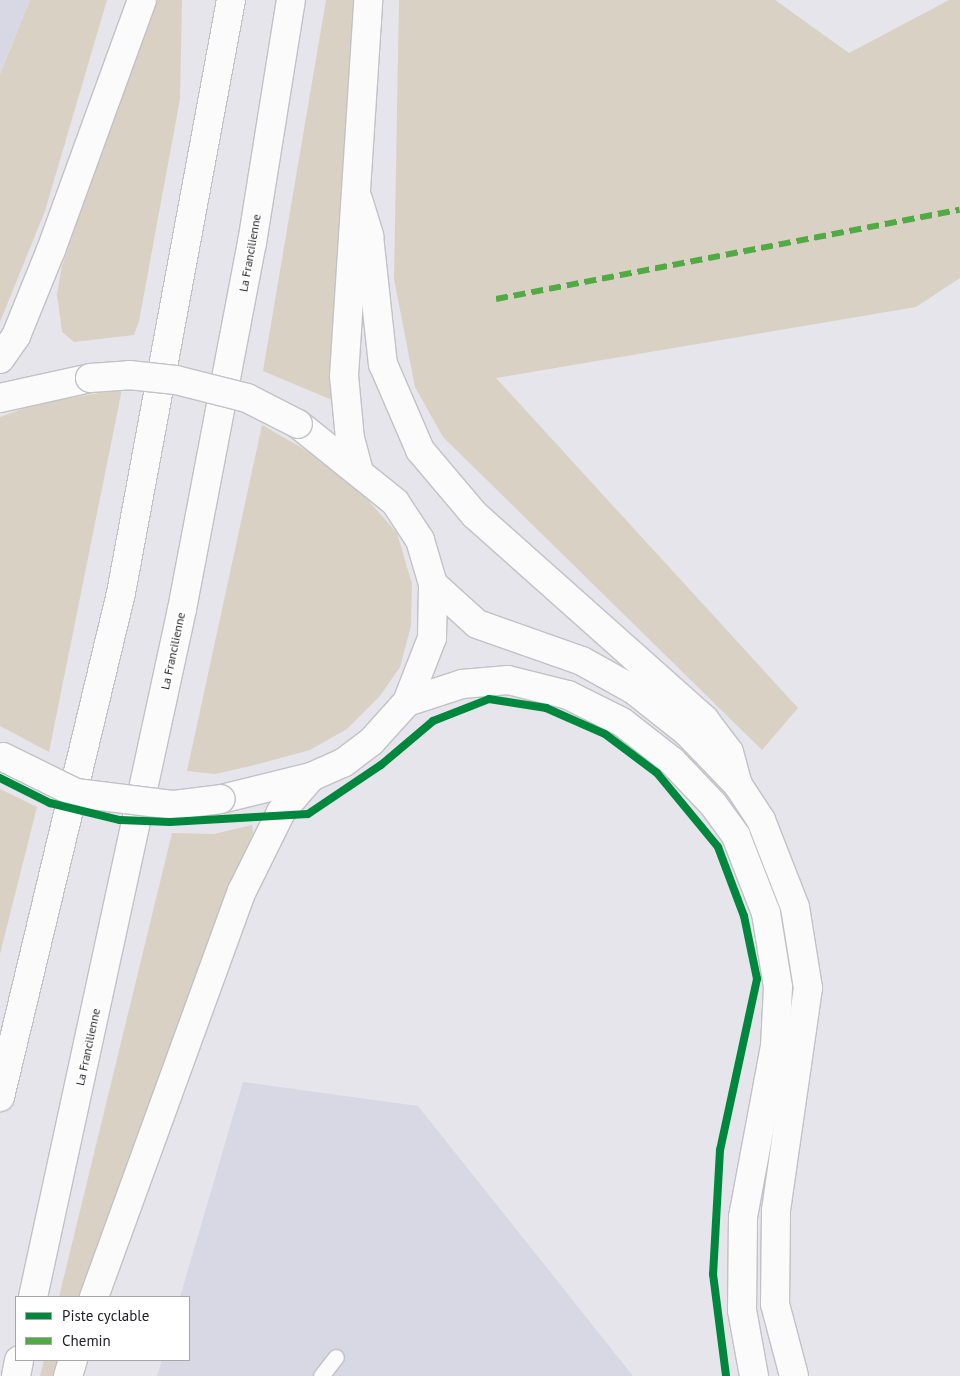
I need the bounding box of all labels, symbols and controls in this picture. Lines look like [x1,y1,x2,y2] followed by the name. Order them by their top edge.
[236,213,264,293] street label: La Francilienne
[158,611,188,691] street label: La Francilienne
[73,1007,103,1087] street label: La Francilienne
[15,1296,190,1361] legend
[62,1306,149,1325] text: Piste cyclable
[62,1331,111,1350] text: Chemin

